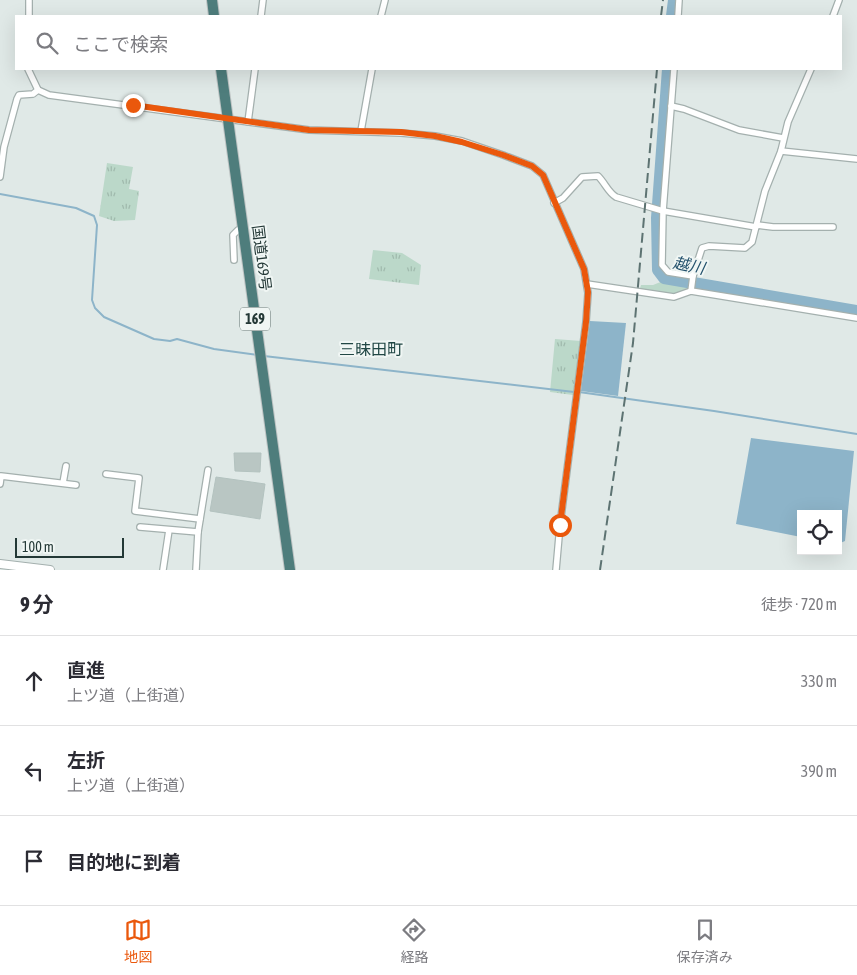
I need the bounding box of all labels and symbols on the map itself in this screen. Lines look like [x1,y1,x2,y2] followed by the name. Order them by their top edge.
[122,94,145,117] route end
[250,224,274,292] street label: 国道169号
[672,253,708,277] water label: 越川
[240,308,270,330] road number: 169
[339,340,403,358] district label: 三昧田町
[549,514,572,537] route start
[15,535,124,558] scale bar

